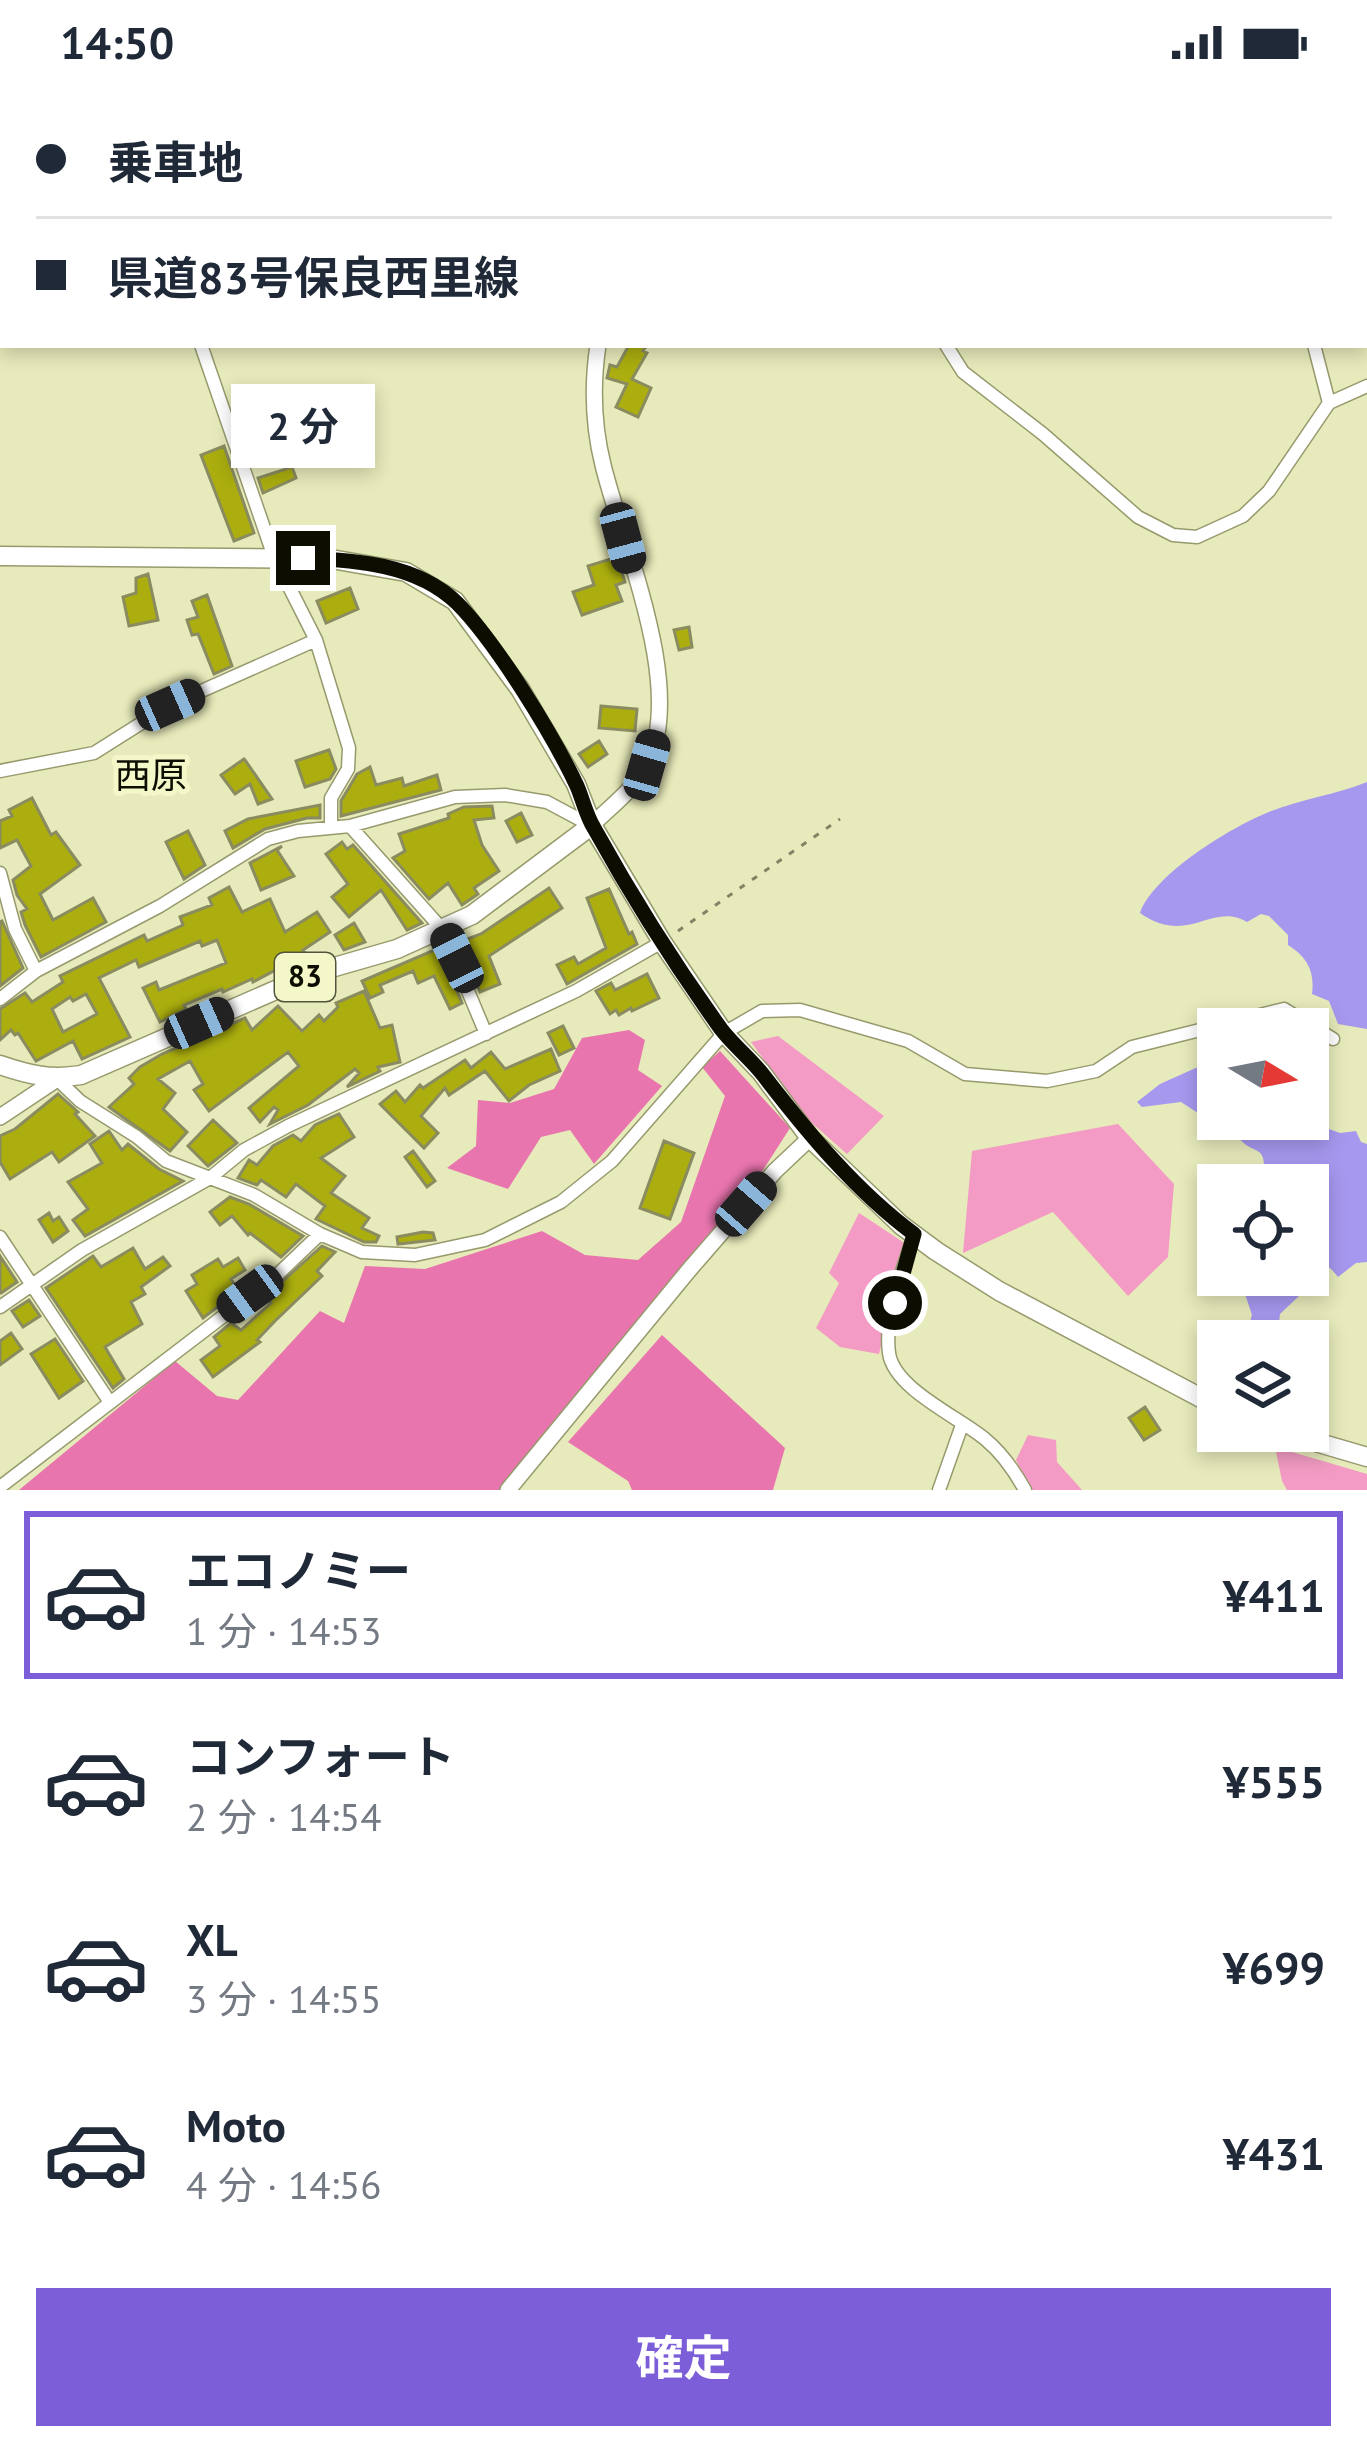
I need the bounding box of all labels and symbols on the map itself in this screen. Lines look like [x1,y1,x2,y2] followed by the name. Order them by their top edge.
[231,384,375,468] callout: 2 分
[596,499,650,577] car
[276,531,330,585] route end
[130,674,210,736] car
[620,725,674,805] car
[115,751,187,798] district label: 西原
[425,918,489,998] car
[275,953,335,1001] road number: 83
[159,992,239,1054] car
[1197,1008,1329,1140] north arrow
[709,1165,783,1243] car
[210,1258,290,1330] car
[868,1276,922,1330] route start

